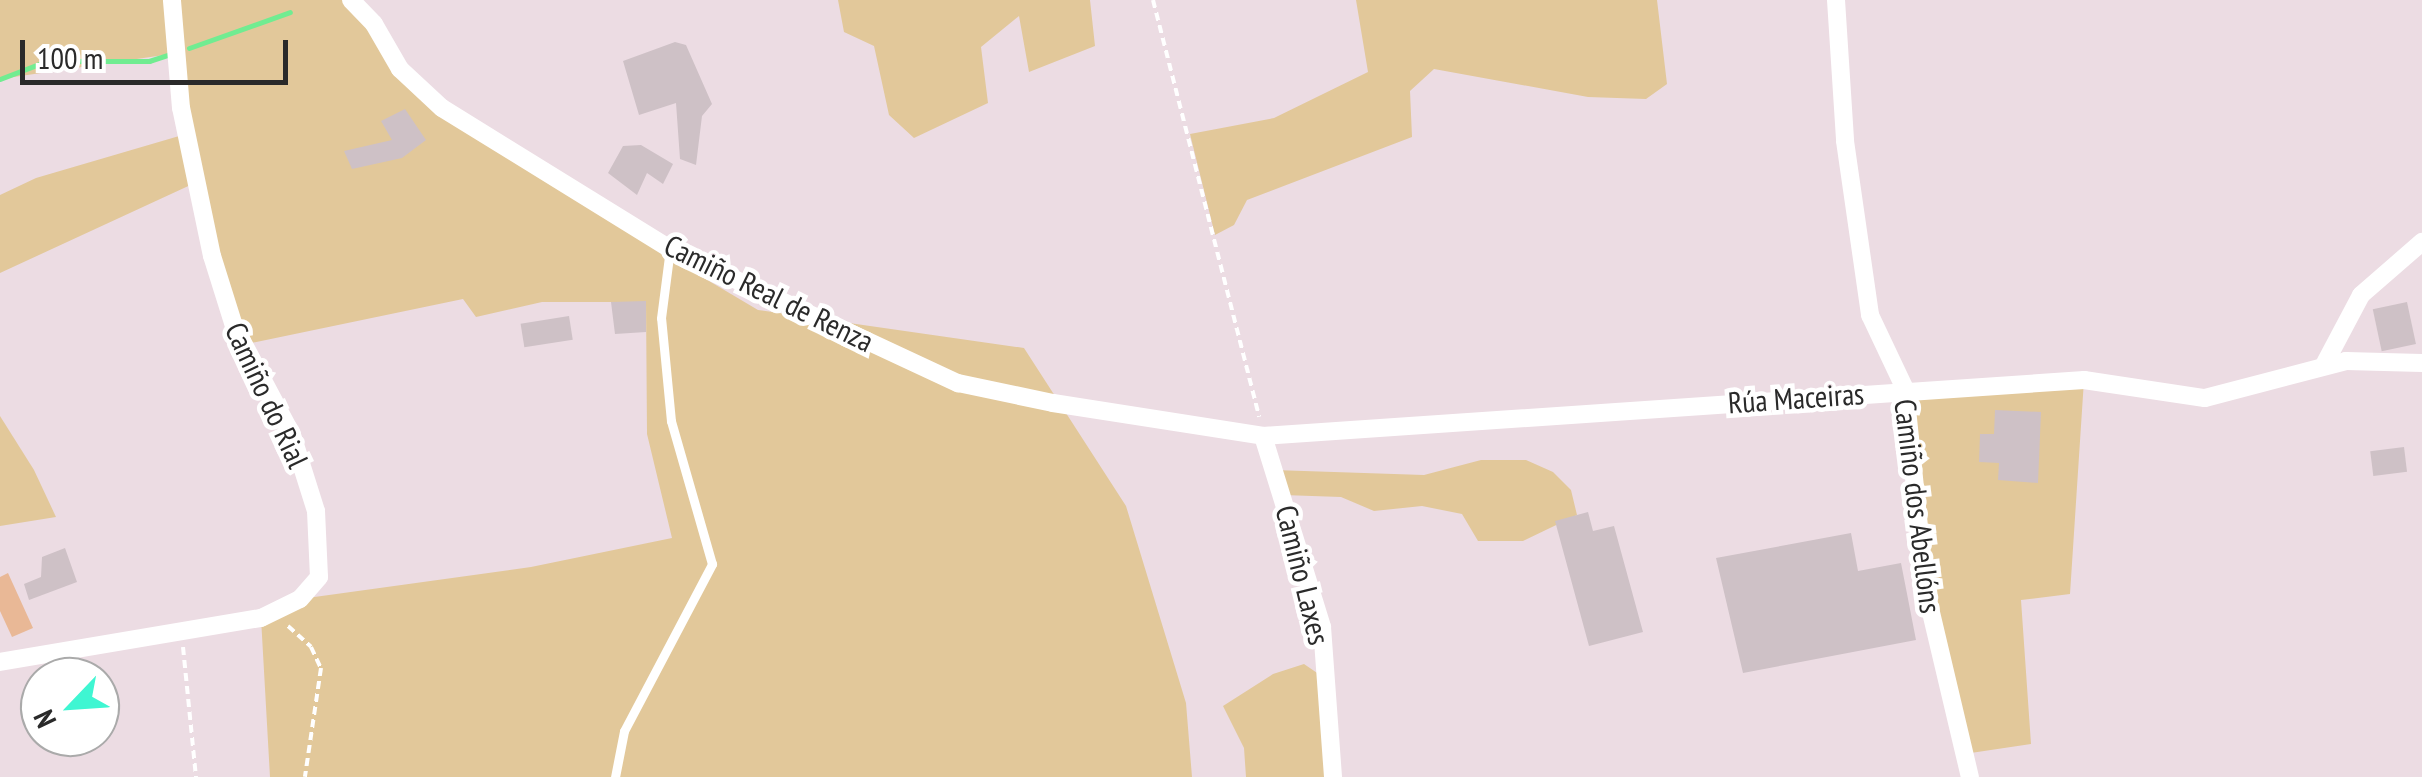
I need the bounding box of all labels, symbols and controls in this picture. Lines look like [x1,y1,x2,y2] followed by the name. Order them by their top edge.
[25,20,292,82] scale bar
[37,38,103,77] text: 100 m
[659,227,879,359] street label: Camiño Real de Renza
[218,317,316,473] street label: Camiño do Rial
[1727,375,1865,421] street label: Rúa Maceiras
[1887,397,1949,615] street label: Camiño dos Abellóns
[1268,502,1338,648] street label: Camiño Laxes
[20,657,120,757] north arrow
[24,704,64,734] text: N

